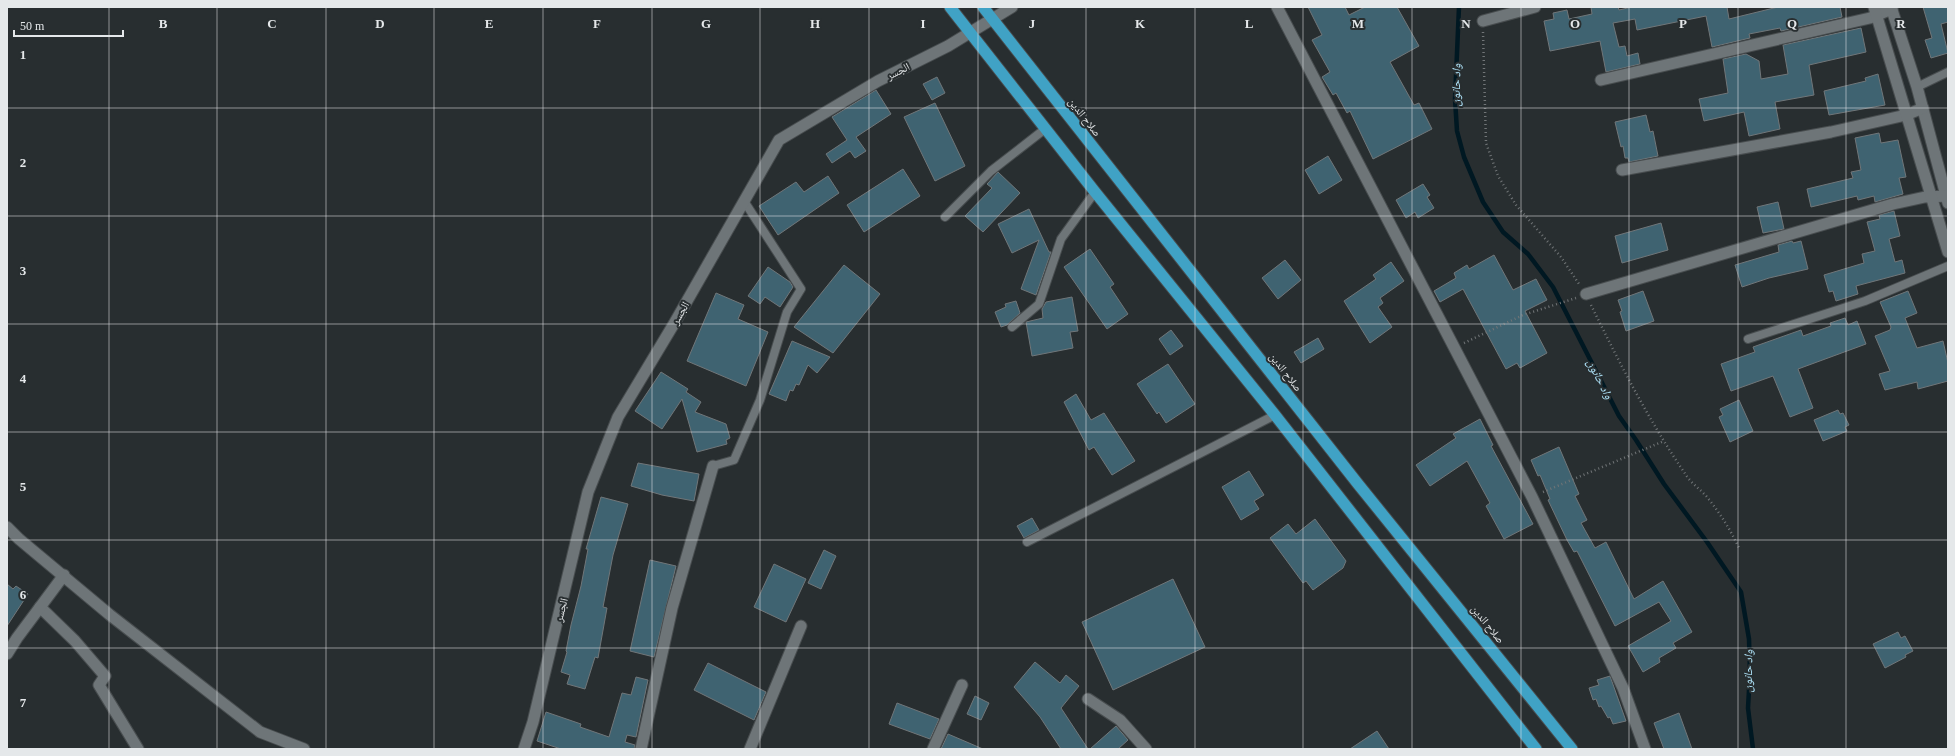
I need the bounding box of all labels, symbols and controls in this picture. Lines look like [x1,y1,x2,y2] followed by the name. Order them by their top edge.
[14,12,123,38] scale bar
[159,16,168,31] text: B
[267,16,277,31] text: C
[375,16,385,31] text: D
[485,16,493,31] text: E
[593,16,601,31] text: F
[701,16,711,31] text: G
[810,16,820,31] text: H
[920,16,926,31] text: I
[1029,16,1036,31] text: J
[1135,16,1146,31] text: K
[1245,16,1254,31] text: L
[1352,16,1364,31] text: M
[1461,16,1471,31] text: N
[1570,16,1580,31] text: O
[1679,16,1687,31] text: P
[1787,16,1797,31] text: Q
[1896,16,1906,31] text: R
[20,19,45,33] text: 50 m
[20,47,26,62] text: 1
[884,60,911,82] street label: الجسر
[1449,63,1464,107] water label: واد حانون
[1065,95,1104,139] street label: صلاح الدين
[20,155,26,170] text: 2
[20,263,27,278] text: 3
[668,300,691,327] street label: الجسر
[1266,350,1305,394] street label: صلاح الدين
[1583,357,1616,402] water label: واد حانون
[20,371,27,386] text: 4
[20,479,27,494] text: 5
[20,587,27,602] text: 6
[552,597,570,624] street label: الجسر
[1468,603,1507,646] street label: صلاح الدين
[1741,649,1756,693] water label: واد حانون
[20,695,27,710] text: 7

